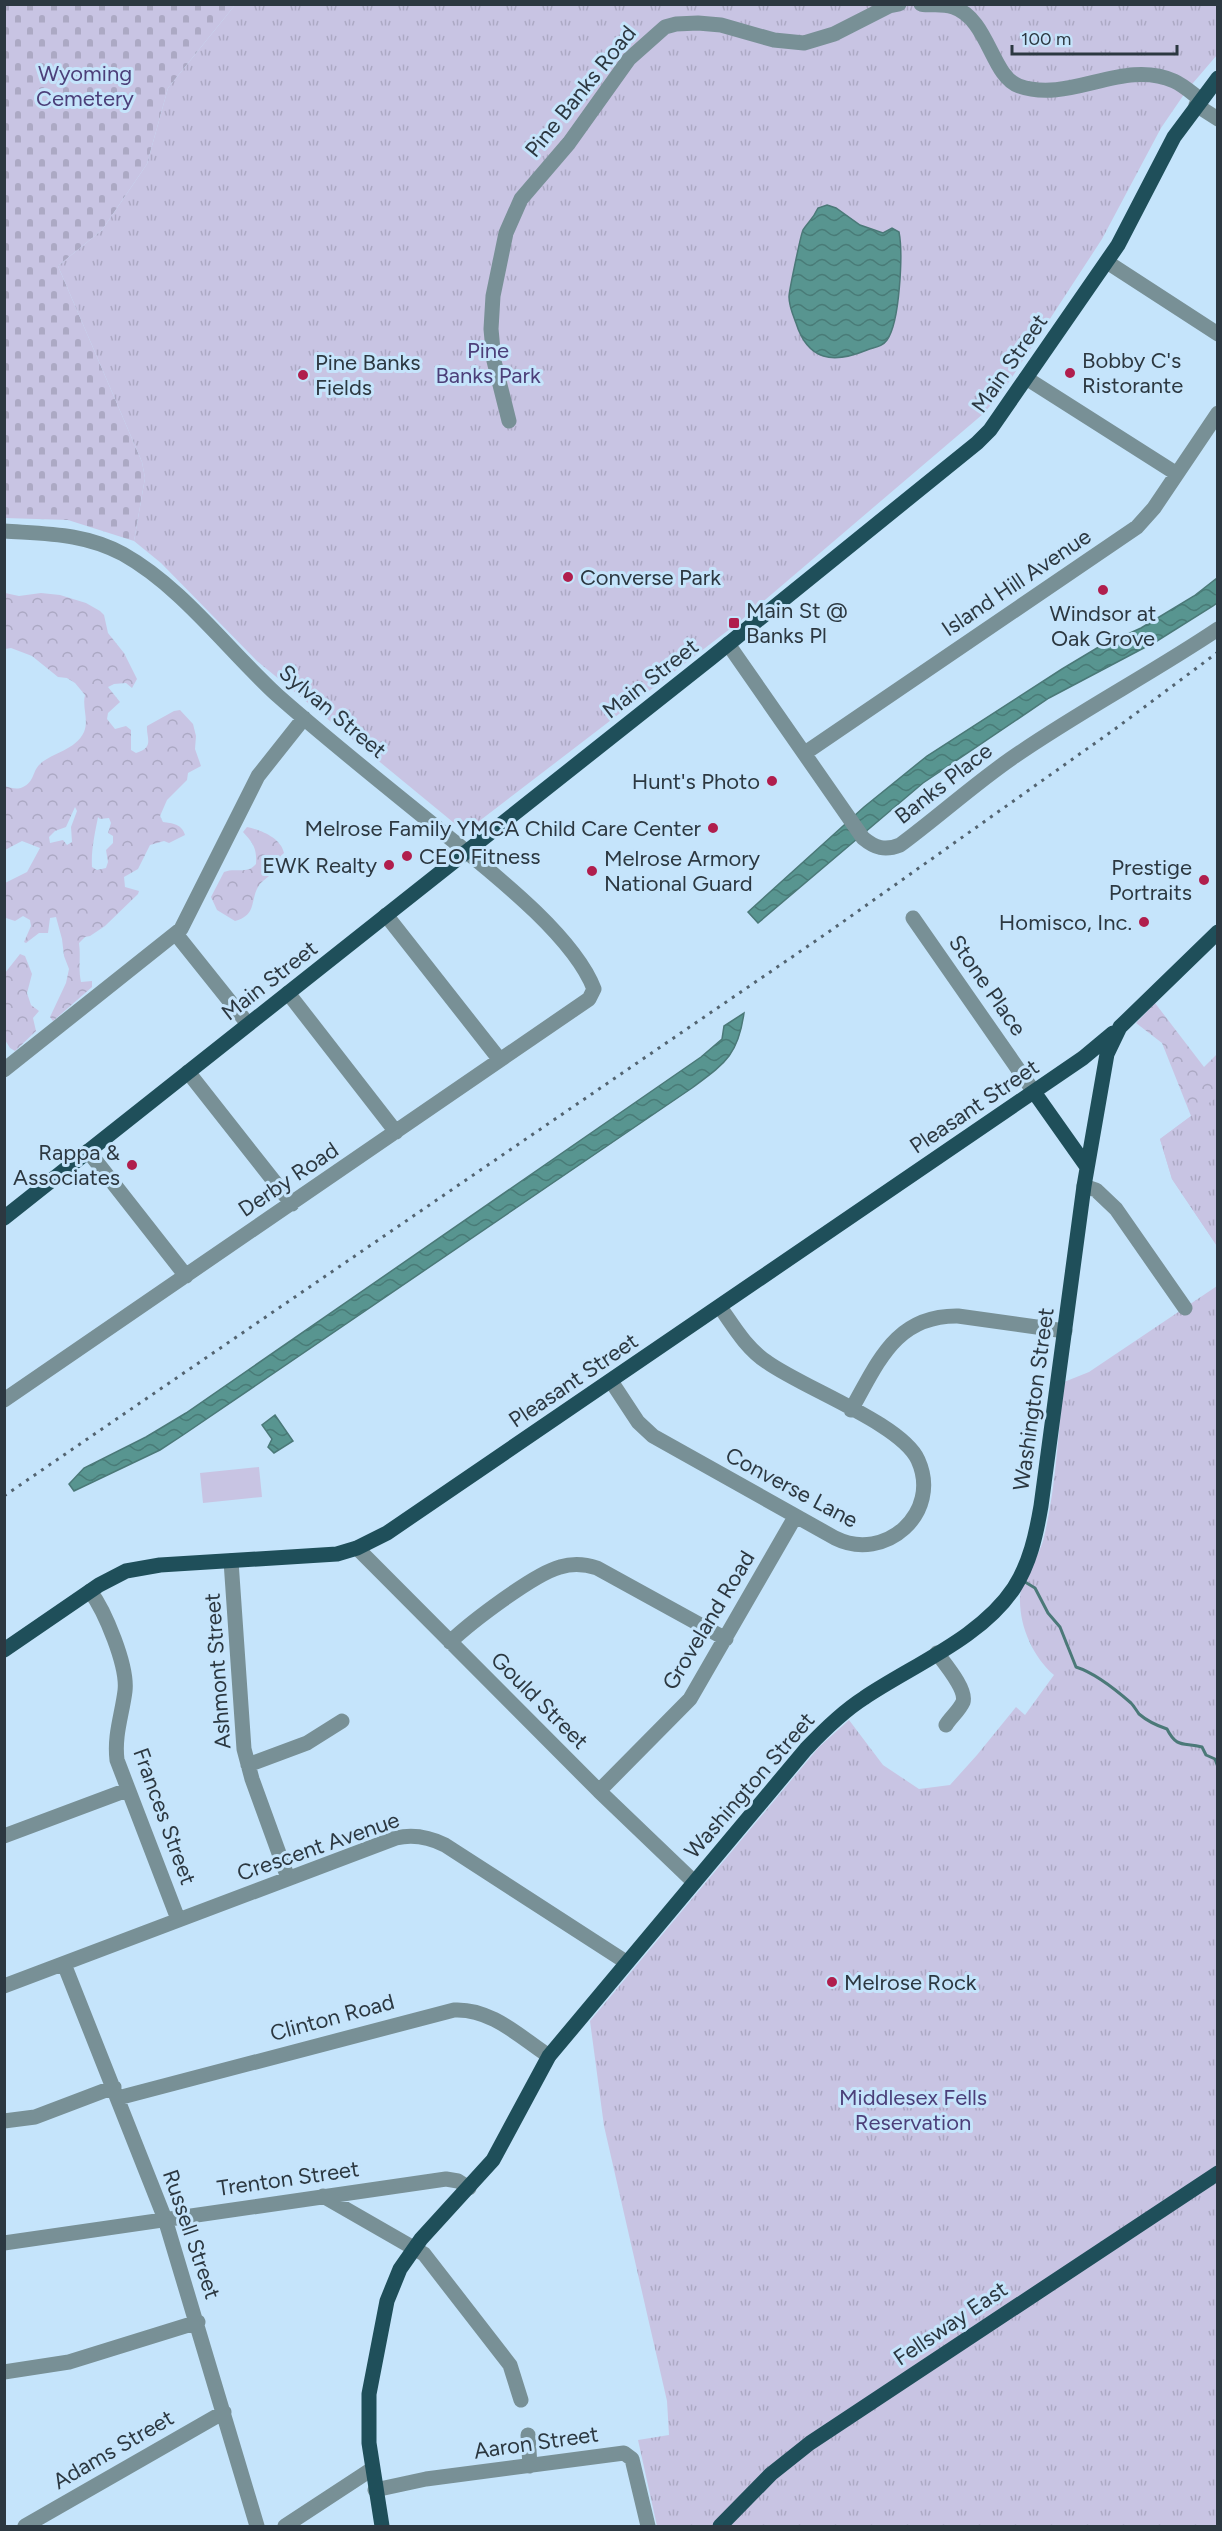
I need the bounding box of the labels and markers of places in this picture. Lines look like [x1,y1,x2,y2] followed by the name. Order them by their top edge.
[1082,347,1183,399] place label: Bobby C's Ristorante
[315,349,420,401] place label: Pine Banks Fields
[1063,366,1077,380] marker: Bobby C's Ristorante
[296,368,310,382] marker: Pine Banks Fields
[580,564,721,591] place label: Converse Park
[561,570,575,584] marker: Converse Park
[1096,583,1110,597] marker: Windsor at Oak Grove
[746,597,848,649] place label: Main St @ Banks Pl
[1050,600,1156,652] place label: Windsor at Oak Grove
[727,616,741,630] marker: Main St @ Banks Pl
[632,768,760,795] place label: Hunt's Photo
[765,774,779,788] marker: Hunt's Photo
[305,815,702,842] place label: Melrose Family YMCA Child Care Center
[706,821,720,835] marker: Melrose Family YMCA Child Care Center
[419,843,541,870] place label: CEO Fitness
[604,845,761,897] place label: Melrose Armory National Guard
[400,849,414,863] marker: CEO Fitness
[262,852,377,879] place label: EWK Realty
[1109,854,1192,906] place label: Prestige Portraits
[382,858,396,872] marker: EWK Realty
[585,864,599,878] marker: Melrose Armory National Guard
[1197,873,1211,887] marker: Prestige Portraits
[999,909,1132,936] place label: Homisco, Inc.
[1137,915,1151,929] marker: Homisco, Inc.
[13,1139,120,1191] place label: Rappa & Associates
[125,1158,139,1172] marker: Rappa & Associates
[844,1969,977,1996] place label: Melrose Rock
[825,1975,839,1989] marker: Melrose Rock

